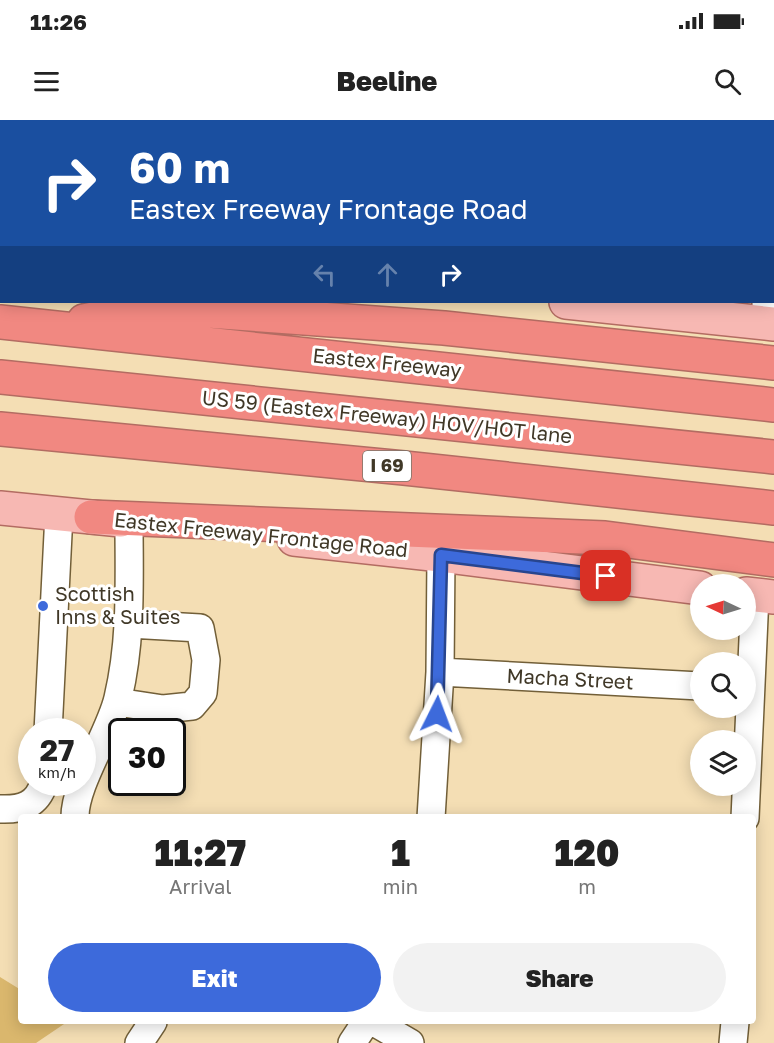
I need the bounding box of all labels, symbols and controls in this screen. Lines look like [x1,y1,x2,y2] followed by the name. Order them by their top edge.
[30,8,87,35] text: 11:26
[30,65,63,98] icon: menu
[337,65,437,97] text: Beeline
[711,65,744,98] icon: search
[129,142,230,192] text: 60 m
[30,144,108,222] icon: right
[129,193,528,225] text: Eastex Freeway Frontage Road
[308,258,341,291] icon: left
[371,258,404,291] icon: ahead
[434,258,467,291] icon: right
[312,342,463,382] street label: Eastex Freeway
[201,385,573,447] street label: US 59 (Eastex Freeway) HOV/HOT lane
[363,451,411,481] road number: I 69
[113,507,409,561] street label: Eastex Freeway Frontage Road
[580,550,631,601] pin
[589,559,622,592] icon: arrive
[690,574,756,640] north arrow
[690,574,756,796] map controls
[55,581,180,628] place label: Scottish Inns & Suites
[36,599,50,613] marker: Scottish Inns & Suites
[690,652,756,718] button: search
[506,663,634,693] street label: Macha Street
[405,682,469,746] position arrow
[108,718,186,796] speed limit sign: 30
[690,730,756,796] button: layers
[40,732,74,768] text: 27
[38,763,76,781] text: km/h
[154,831,246,874] text: 11:27
[391,831,410,874] text: 1
[554,831,620,874] text: 120
[169,874,232,898] text: Arrival
[383,874,418,898] text: min
[578,874,596,898] text: m
[48,943,381,1012] button: Exit
[393,943,726,1012] button: Share

